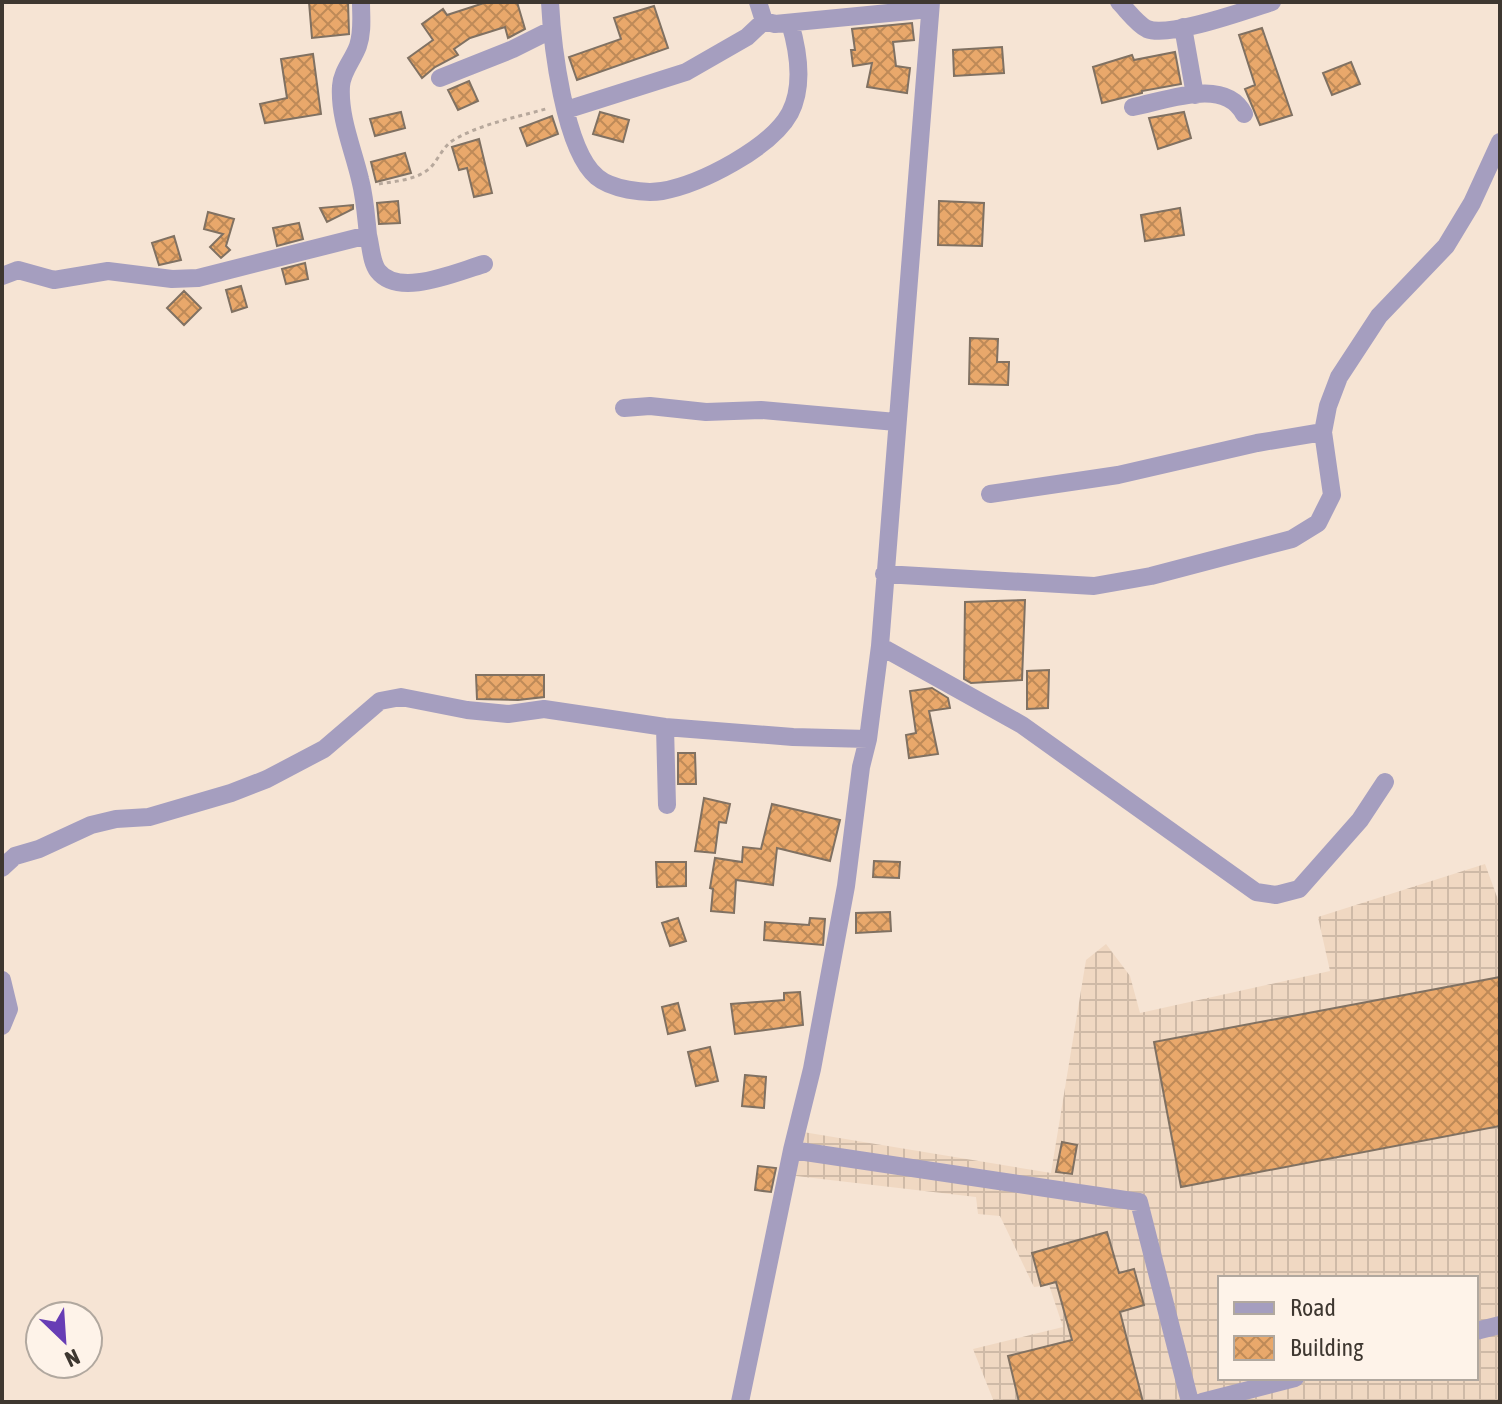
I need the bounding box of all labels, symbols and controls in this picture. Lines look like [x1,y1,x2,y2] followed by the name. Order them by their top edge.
[1218,1276,1478,1380] legend
[1290,1294,1336,1321] text: Road
[24,1300,104,1380] north arrow
[1290,1334,1364,1361] text: Building
[61,1344,84,1373] text: N

